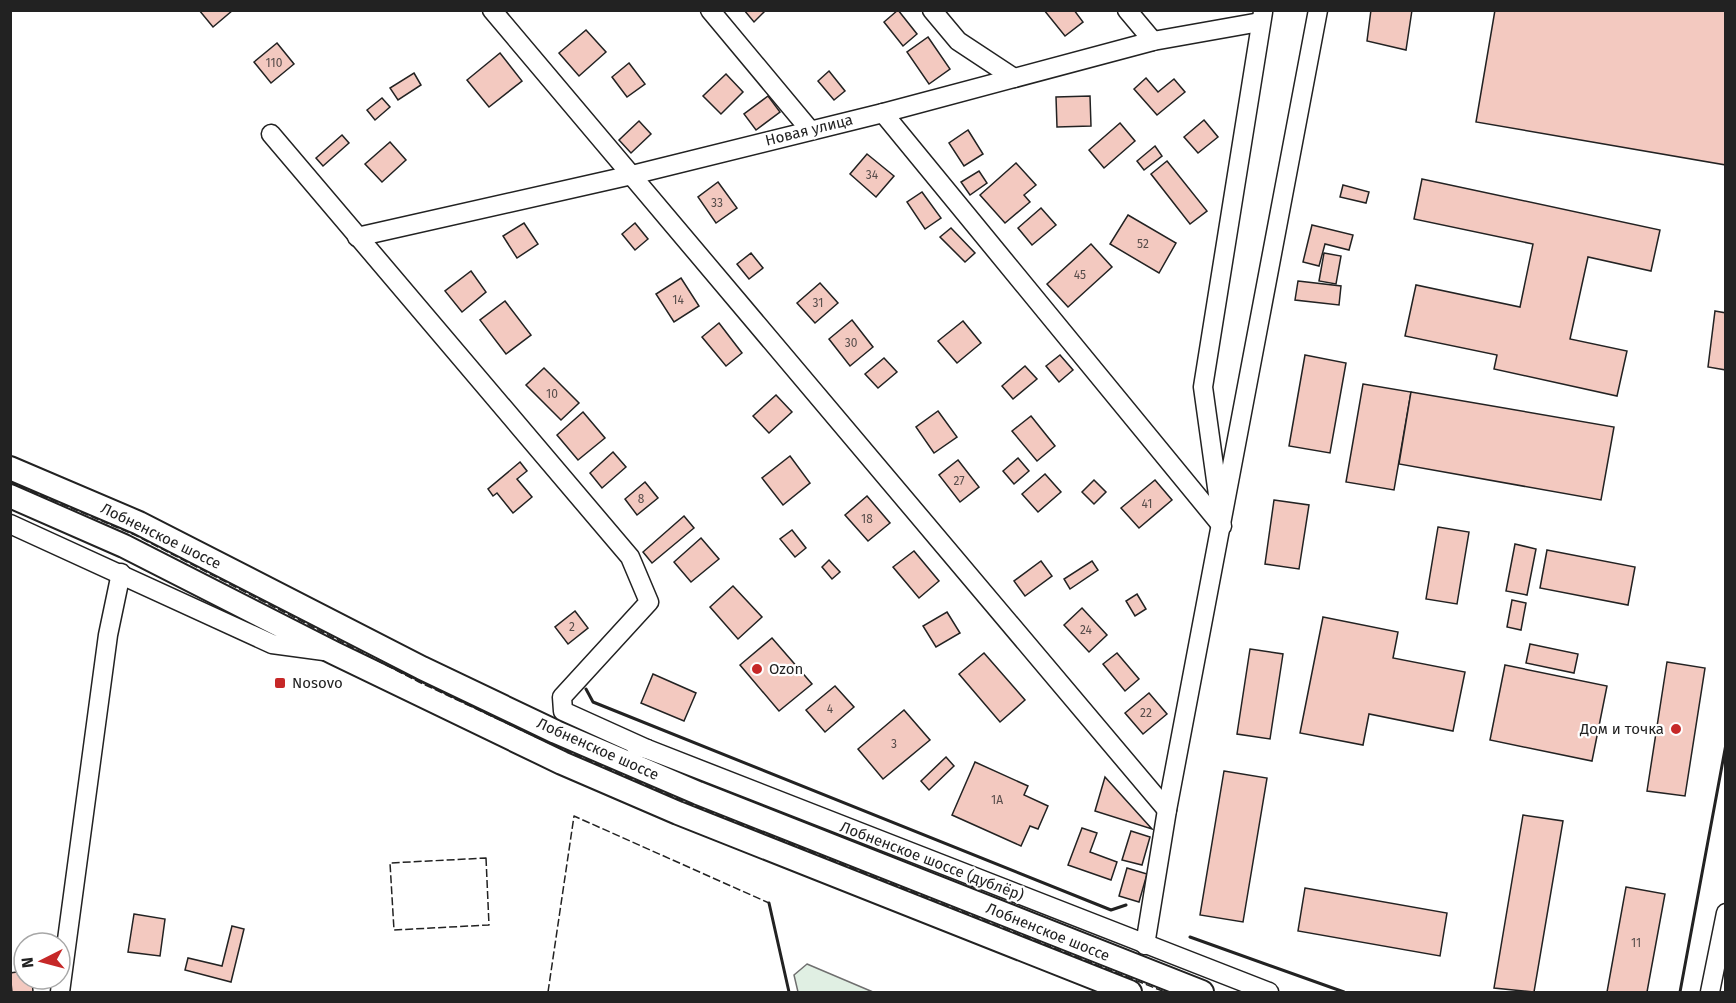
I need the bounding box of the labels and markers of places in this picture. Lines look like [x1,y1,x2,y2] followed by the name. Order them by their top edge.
[769,660,803,678] place label: Ozon
[750,662,764,676] marker: Ozon
[292,674,343,692] place label: Nosovo
[273,676,287,690] marker: Nosovo
[1579,720,1664,738] place label: Дом и точка
[1669,722,1683,736] marker: Дом и точка

